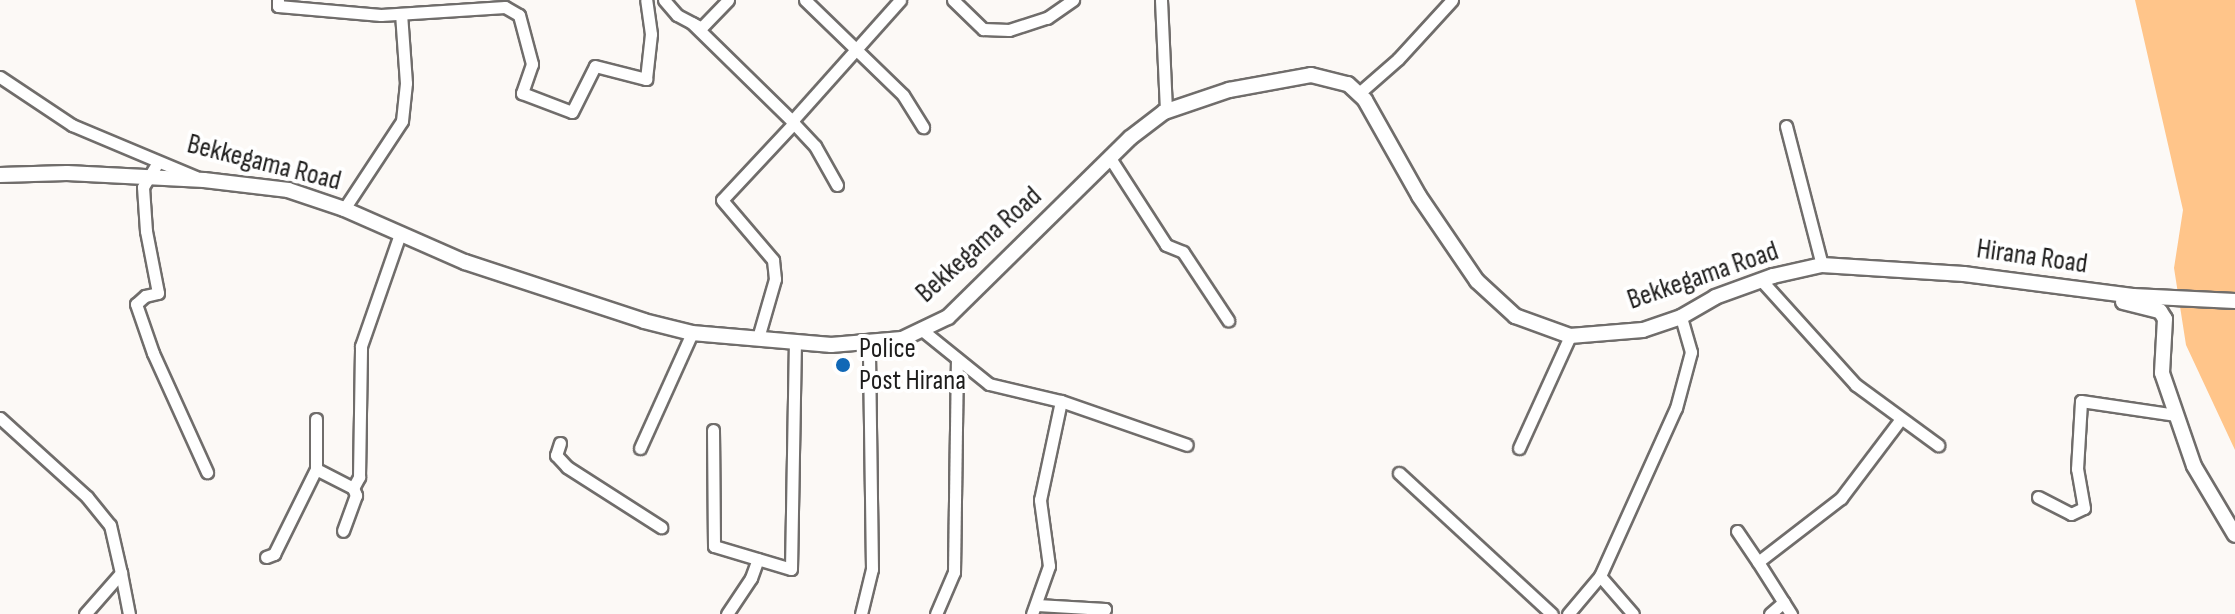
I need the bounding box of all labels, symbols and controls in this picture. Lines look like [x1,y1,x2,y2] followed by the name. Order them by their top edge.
[184,128,344,198] street label: Bekkegama Road
[909,180,1049,310] street label: Bekkegama Road
[1974,233,2090,281] street label: Hirana Road
[1623,234,1783,318] street label: Bekkegama Road
[859,332,966,398] place label: Police Post Hirana
[834,356,852,374] marker: Police Post Hirana

